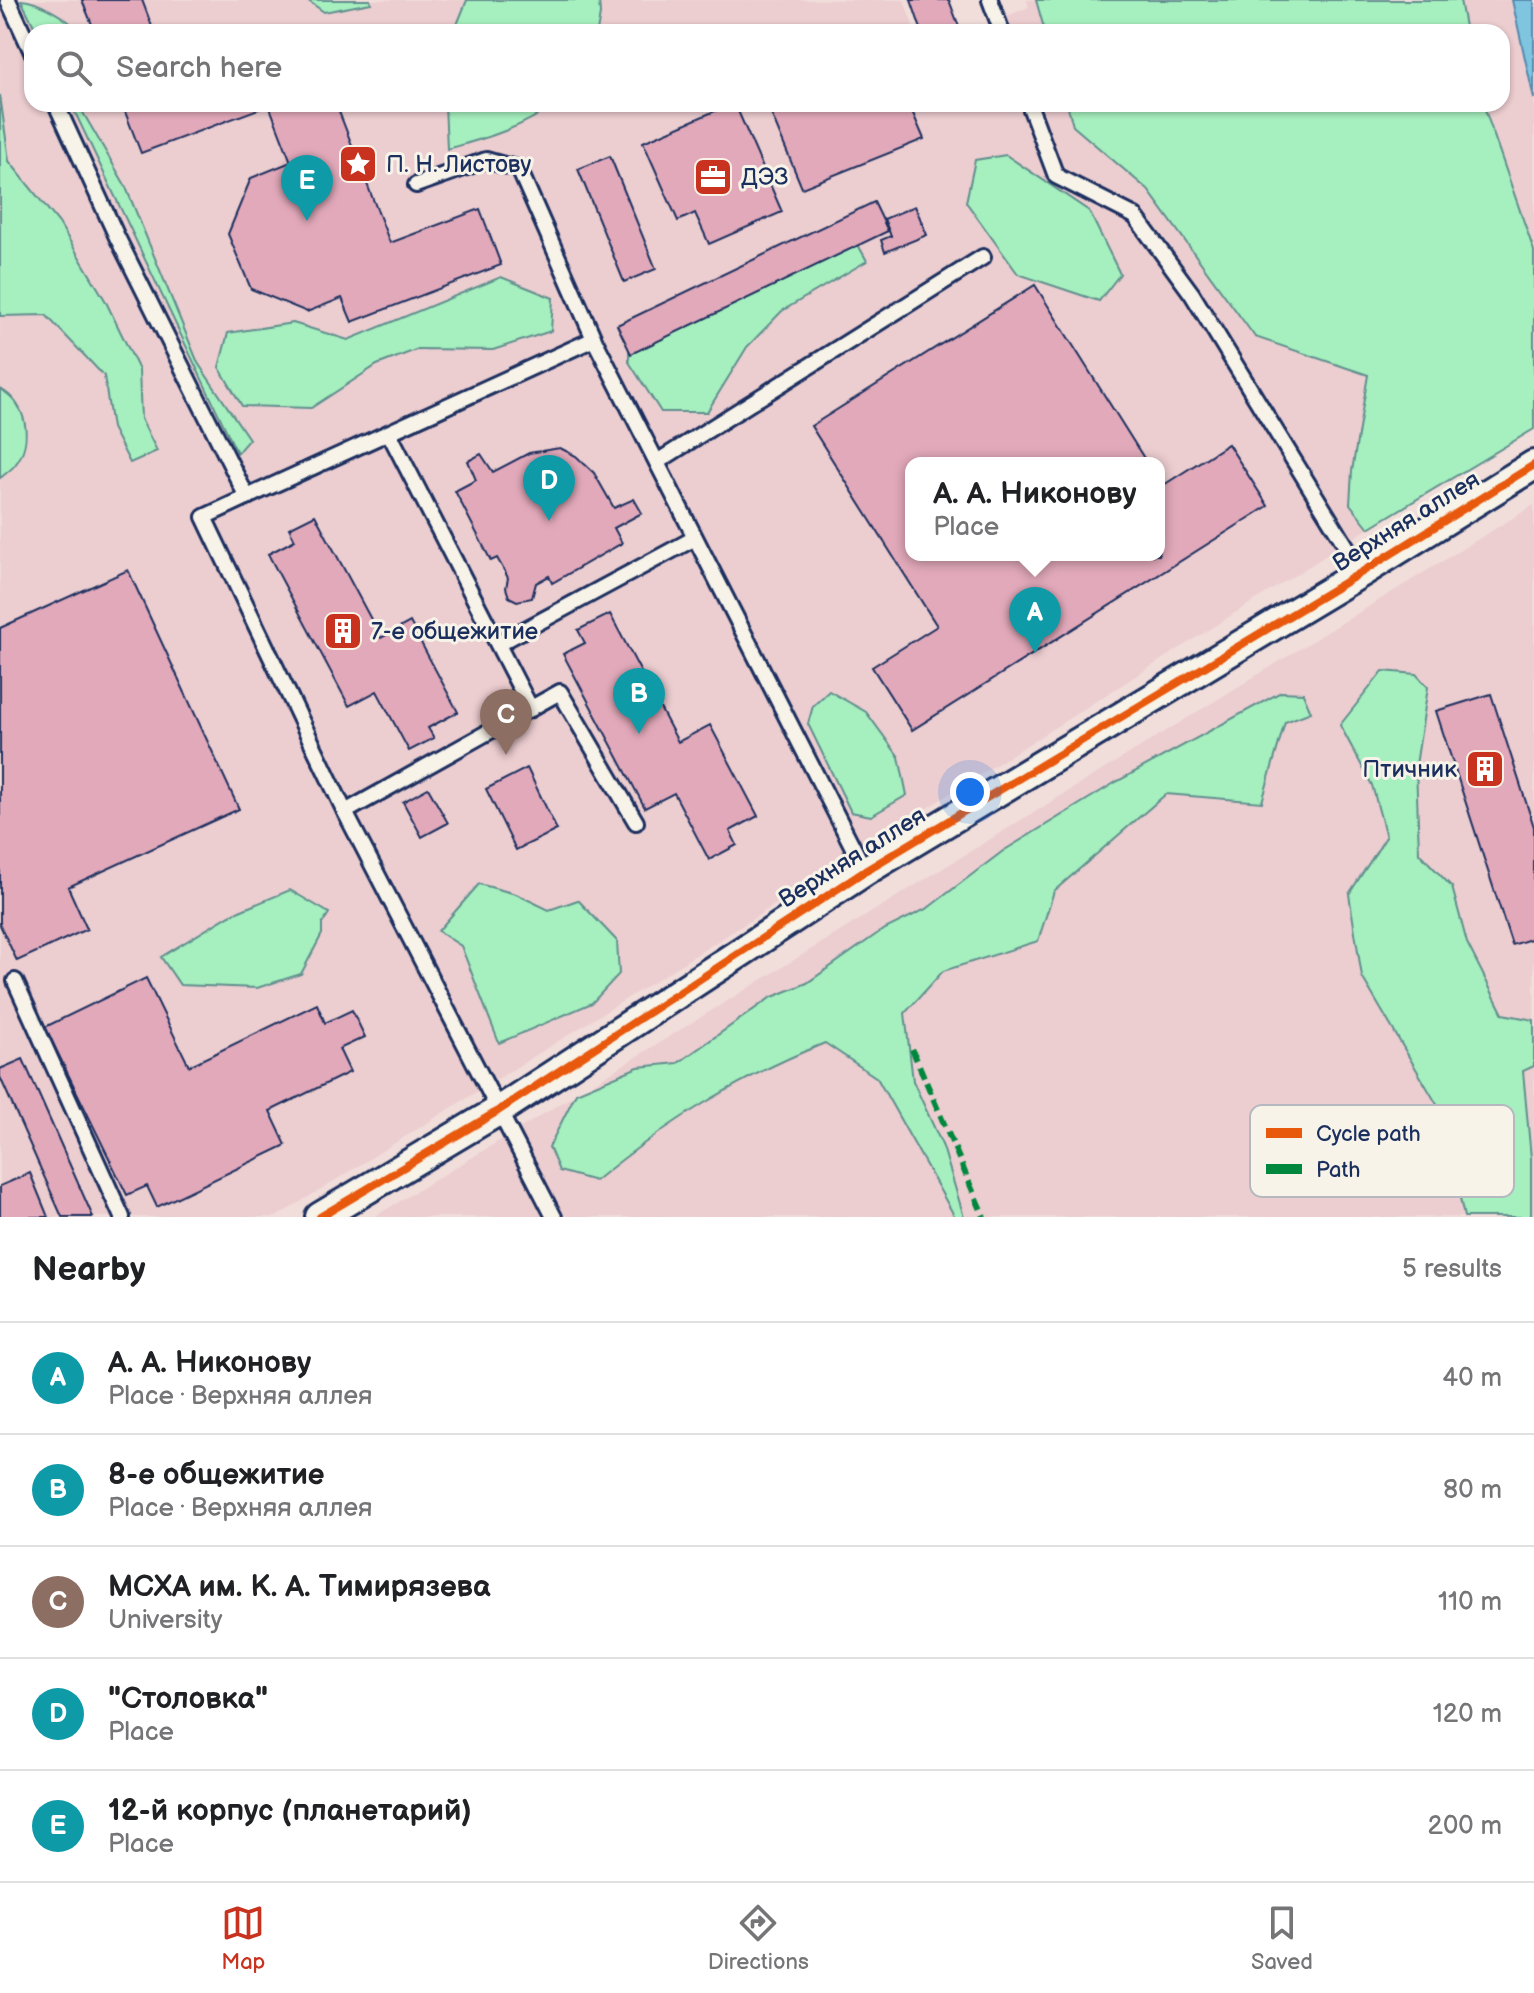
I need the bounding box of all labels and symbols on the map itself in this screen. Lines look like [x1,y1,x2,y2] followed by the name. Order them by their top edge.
[337,143,379,185] place icon: П. Н. Листову
[386,150,531,179] place label: П. Н. Листову
[281,155,333,221] pin: E
[692,156,734,198] office icon: ДЭЗ
[741,163,788,192] place label: ДЭЗ
[523,455,575,521] pin: D
[1328,465,1485,578] street label: Верхняя аллея
[1009,587,1061,653] pin: A
[322,610,364,652] building icon: 7-е общежитие
[371,617,538,646] place label: 7-е общежитие
[613,668,665,734] pin: B
[480,689,532,755] pin: C
[1464,748,1506,790] building icon: Птичник
[1362,755,1457,784] place label: Птичник
[950,772,990,812] your location
[774,801,931,914] street label: Верхняя аллея
[1250,1105,1514,1197] legend
[1316,1121,1421,1148] text: Cycle path
[1316,1157,1360,1184] text: Path

